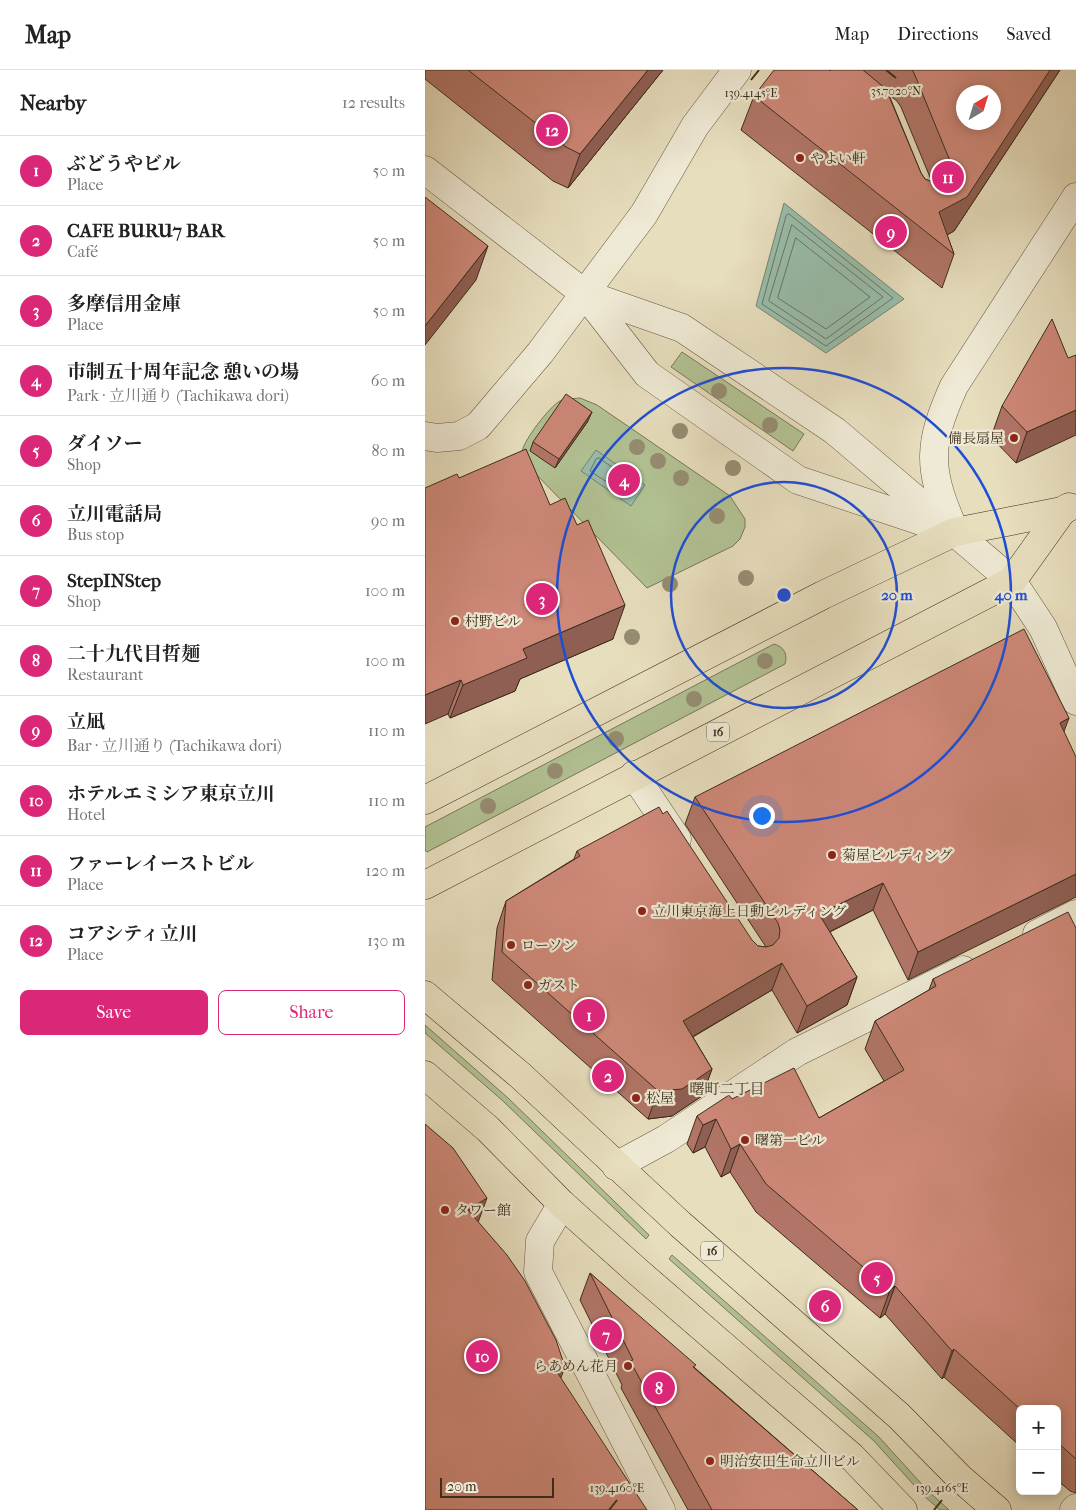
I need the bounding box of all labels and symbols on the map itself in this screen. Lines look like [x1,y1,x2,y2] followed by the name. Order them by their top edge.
[871,84,921,98] text: 35.7020°N
[956,85,1001,130] north arrow
[724,86,778,100] text: 139.4145°E
[536,111,568,149] pin: 12
[810,150,866,167] place label: やよい軒
[794,152,806,164] marker: やよい軒
[932,158,964,196] pin: 11
[875,213,907,251] pin: 9
[948,430,1004,447] place label: 備長扇屋
[1008,432,1020,444] marker: 備長扇屋
[608,461,640,499] pin: 4
[526,580,558,618] pin: 3
[775,586,793,604] centre of rings
[881,586,913,604] text: 20 m
[994,586,1028,604] text: 40 m
[465,613,521,630] place label: 村野ビル
[449,615,461,627] marker: 村野ビル
[707,722,729,742] road number: 16
[749,803,775,829] your location
[842,847,953,864] place label: 菊屋ビルディング
[826,849,838,861] marker: 菊屋ビルディング
[652,903,847,920] place label: 立川東京海上日動ビルディング
[636,905,648,917] marker: 立川東京海上日動ビルディング
[521,937,576,954] place label: ローソン
[505,939,517,951] marker: ローソン
[538,977,580,994] place label: ガスト
[522,979,534,991] marker: ガスト
[573,996,605,1034] pin: 1
[592,1057,624,1095] pin: 2
[689,1080,765,1098] district label: 曙町二丁目
[646,1090,674,1107] place label: 松屋
[630,1092,642,1104] marker: 松屋
[755,1132,825,1149] place label: 曙第一ビル
[739,1134,751,1146] marker: 曙第一ビル
[455,1202,511,1219] place label: タワー館
[439,1204,451,1216] marker: タワー館
[701,1242,723,1260] road number: 16
[861,1259,893,1297] pin: 5
[809,1287,841,1325] pin: 6
[590,1316,622,1354] pin: 7
[466,1337,498,1375] pin: 10
[534,1358,618,1375] place label: らあめん花月
[622,1360,634,1372] marker: らあめん花月
[643,1369,675,1407] pin: 8
[720,1453,860,1470] place label: 明治安田生命立川ビル
[704,1455,716,1467] marker: 明治安田生命立川ビル
[440,1475,554,1498] scale bar
[590,1481,644,1495] text: 139.4160°E
[916,1481,968,1495] text: 139.4165°E

